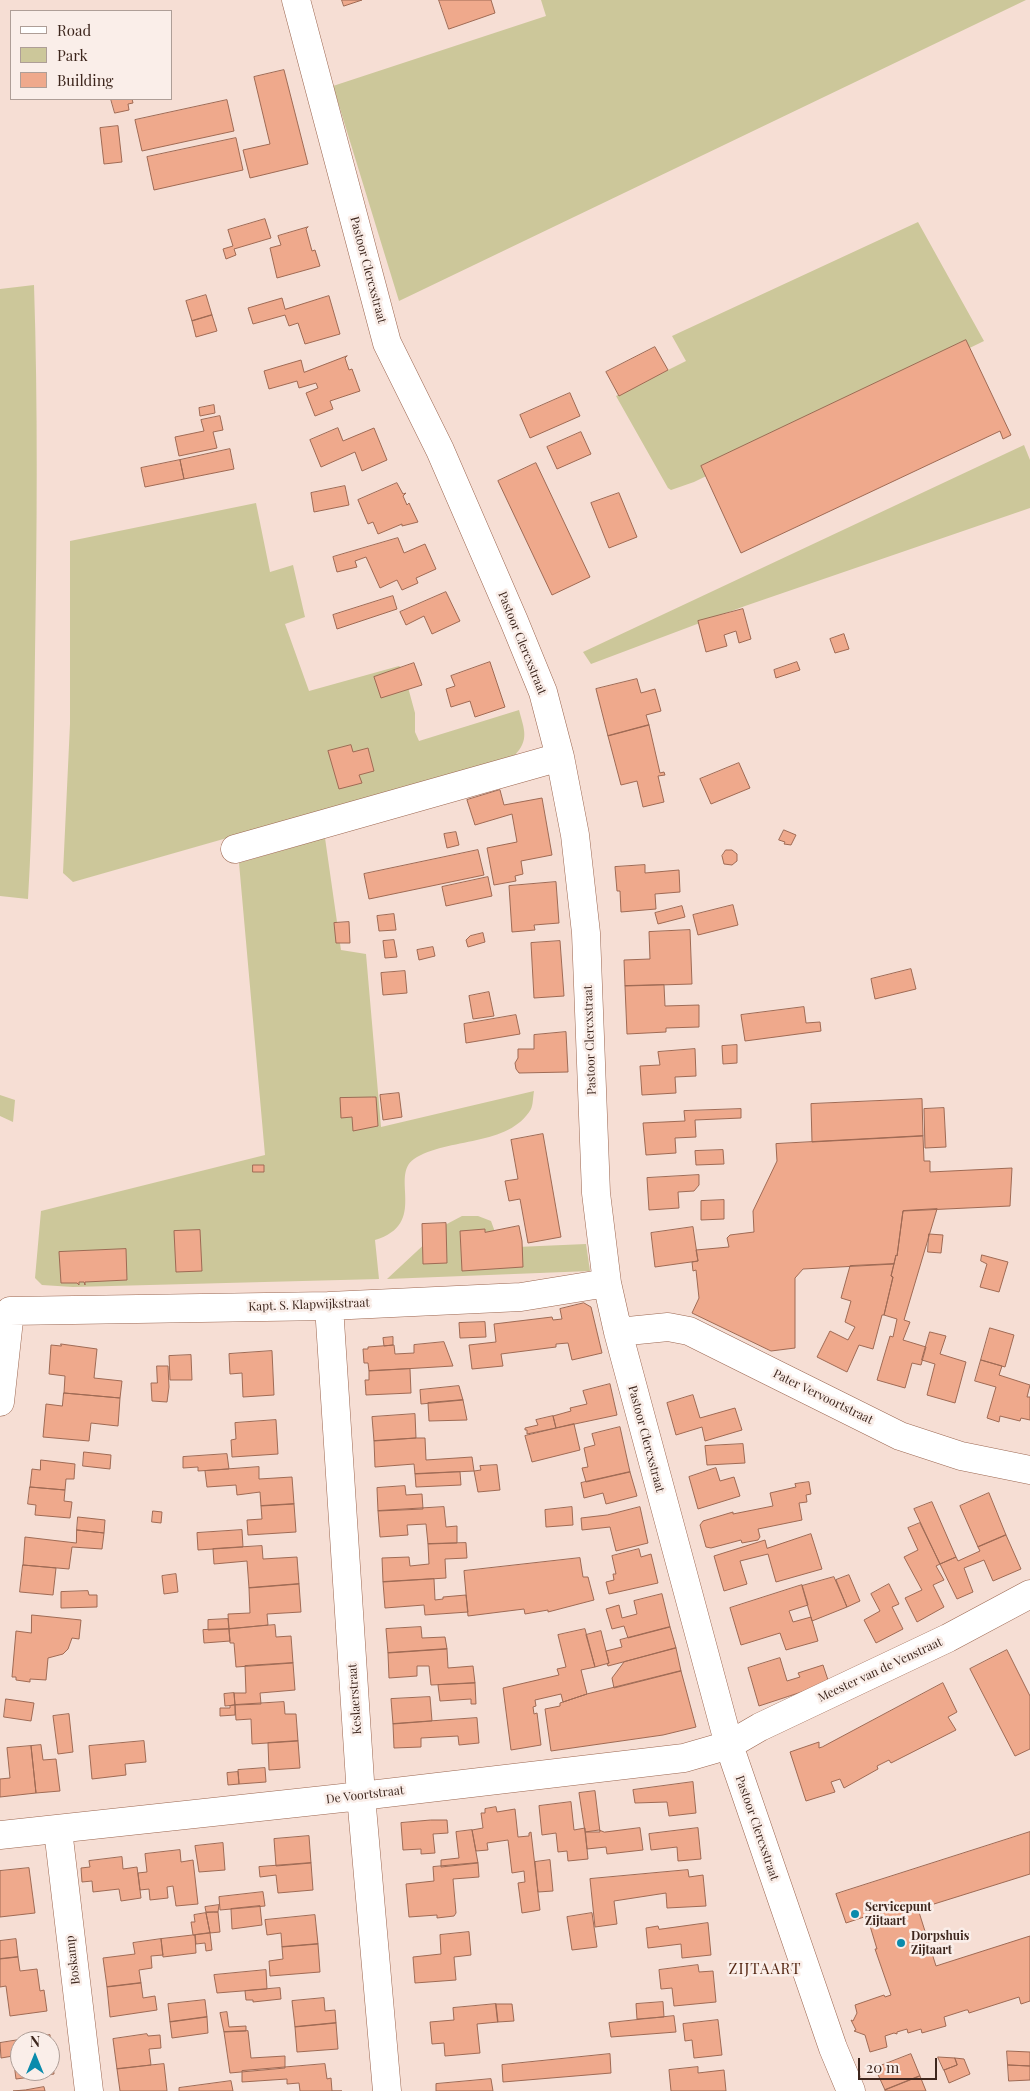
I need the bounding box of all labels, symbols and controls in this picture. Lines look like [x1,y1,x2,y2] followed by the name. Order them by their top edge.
[10,10,172,100] legend
[57,20,91,40] text: Road
[57,45,88,65] text: Park
[57,70,113,90] text: Building
[347,215,389,325] street label: Pastoor Clercxstraat
[495,589,549,697] street label: Pastoor Clercxstraat
[581,985,599,1095] street label: Pastoor Clercxstraat
[248,1296,370,1314] street label: Kapt. S. Klapwijkstraat
[771,1367,875,1427] street label: Pater Vervoortstraat
[625,1384,667,1494] street label: Pastoor Clercxstraat
[816,1635,944,1705] street label: Meester van de Venstraat
[345,1663,365,1735] street label: Keslaerstraat
[732,1774,782,1882] street label: Pastoor Clercxstraat
[325,1783,405,1807] street label: De Voortstraat
[865,1900,932,1928] place label: Servicepunt Zijtaart
[849,1908,861,1920] marker: Servicepunt Zijtaart
[911,1929,969,1957] place label: Dorpshuis Zijtaart
[63,1935,83,1985] street label: Boskamp
[895,1937,907,1949] marker: Dorpshuis Zijtaart
[727,1960,803,1978] district label: ZIJTAART
[10,2031,60,2081] north arrow
[30,2032,40,2051] text: N
[860,2048,939,2080] scale bar
[866,2057,899,2077] text: 20 m

